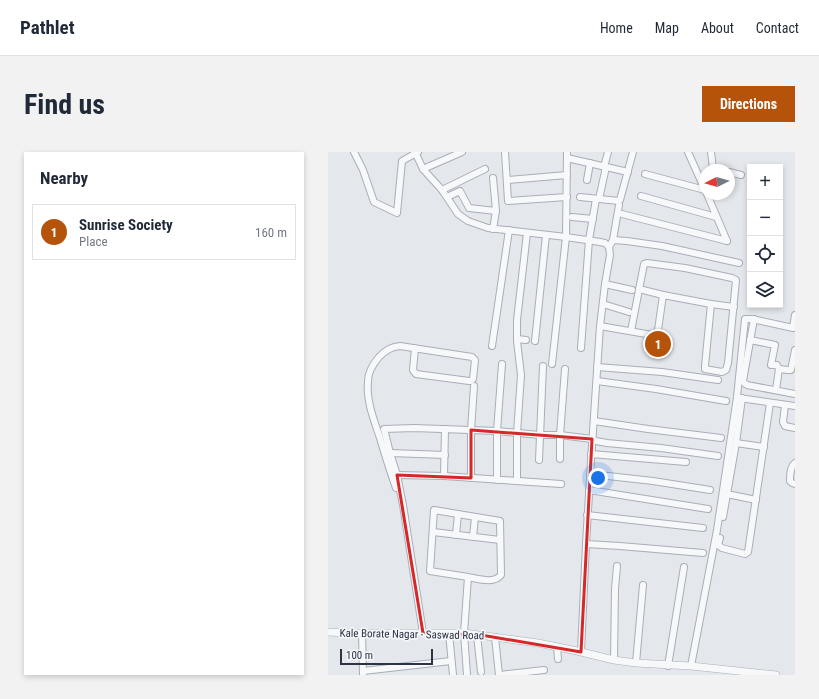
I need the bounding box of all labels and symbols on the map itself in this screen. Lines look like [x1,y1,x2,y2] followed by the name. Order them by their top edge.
[699,164,735,200] north arrow
[645,329,671,359] pin: 1
[588,468,608,488] your location
[340,627,484,642] street label: Kale Borate Nagar - Saswad Road
[340,647,433,666] scale bar

